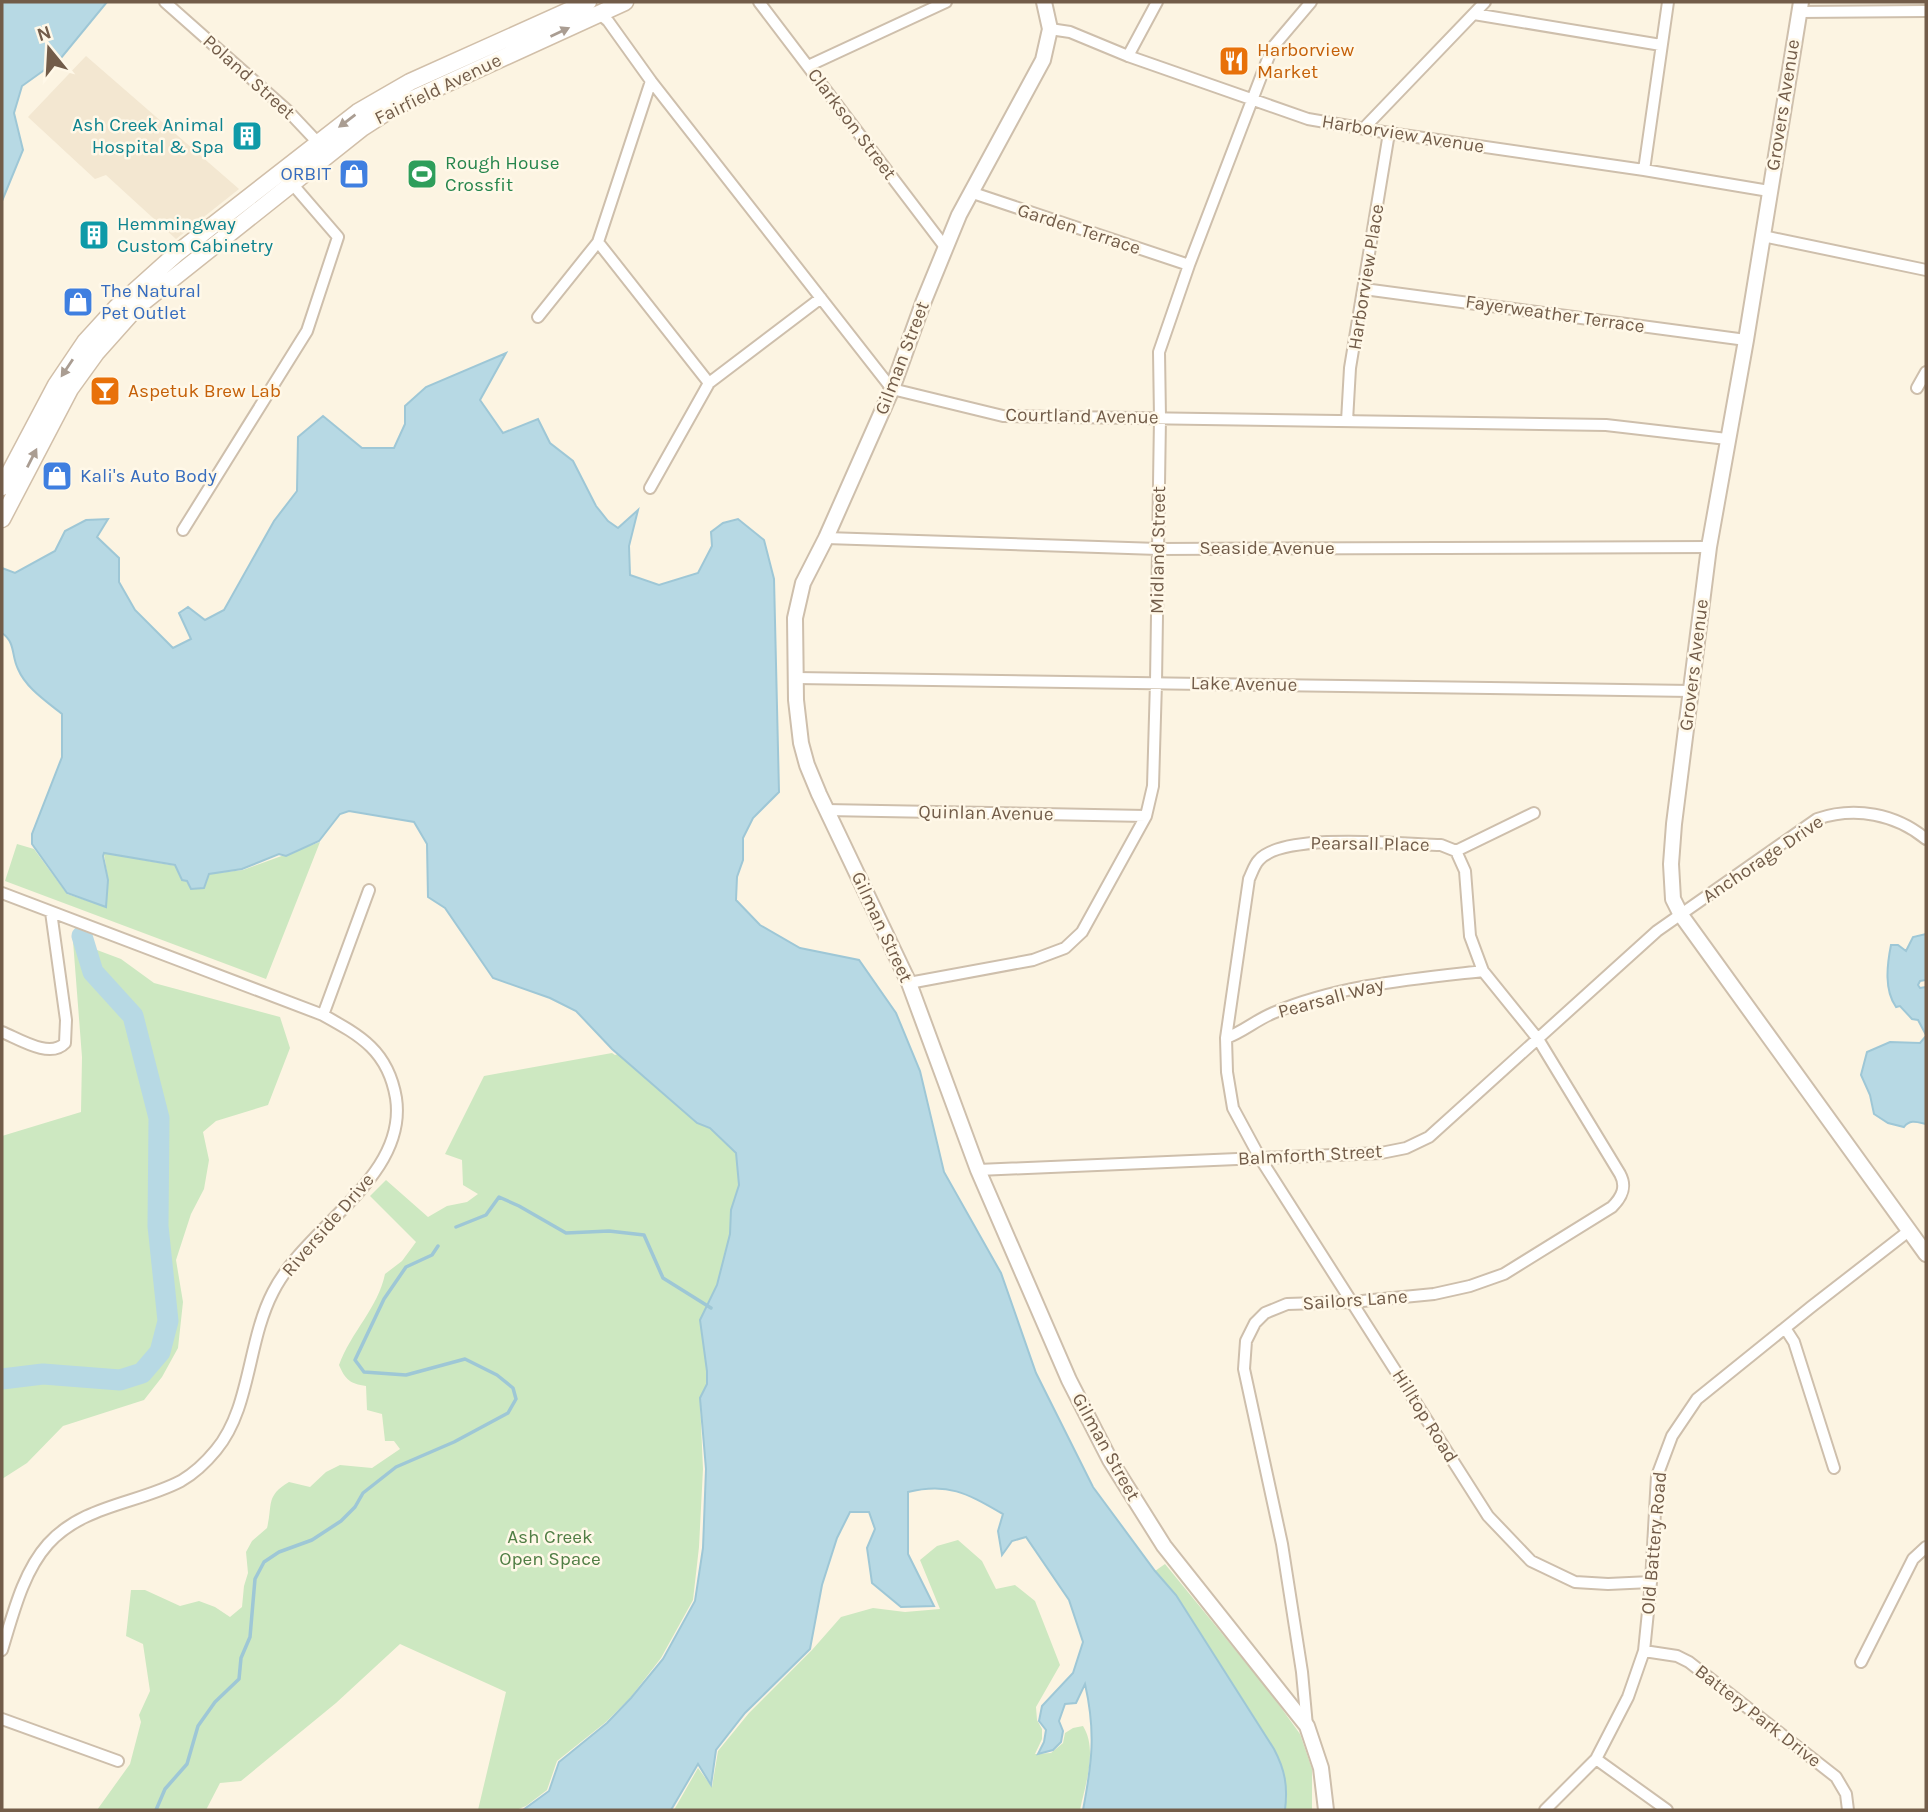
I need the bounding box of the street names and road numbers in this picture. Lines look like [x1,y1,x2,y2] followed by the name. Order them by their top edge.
[199,30,299,124] street label: Poland Street
[1762,38,1804,172] street label: Grovers Avenue
[371,49,505,129] street label: Fairfield Avenue
[803,64,901,184] street label: Clarkson Street
[1320,110,1486,158] street label: Harborview Avenue
[1015,199,1143,259] street label: Garden Terrace
[1344,202,1388,352] street label: Harborview Place
[1464,291,1646,337] street label: Fayerweather Terrace
[870,298,934,418] street label: Gilman Street
[1005,404,1159,428] street label: Courtland Avenue
[1146,486,1170,614] street label: Midland Street
[1199,537,1335,559] street label: Seaside Avenue
[1675,598,1713,732] street label: Grovers Avenue
[1190,672,1298,696] street label: Lake Avenue
[918,801,1054,825] street label: Quinlan Avenue
[1699,811,1827,907] street label: Anchorage Drive
[1310,832,1430,856] street label: Pearsall Place
[847,868,917,986] street label: Gilman Street
[1276,973,1387,1023] street label: Pearsall Way
[1237,1140,1383,1170] street label: Balmforth Street
[277,1169,379,1281] street label: Riverside Drive
[1302,1285,1408,1315] street label: Sailors Lane
[1388,1365,1462,1467] street label: Hilltop Road
[1067,1389,1145,1505] street label: Gilman Street
[1637,1470,1671,1616] street label: Old Battery Road
[1691,1660,1825,1772] street label: Battery Park Drive

